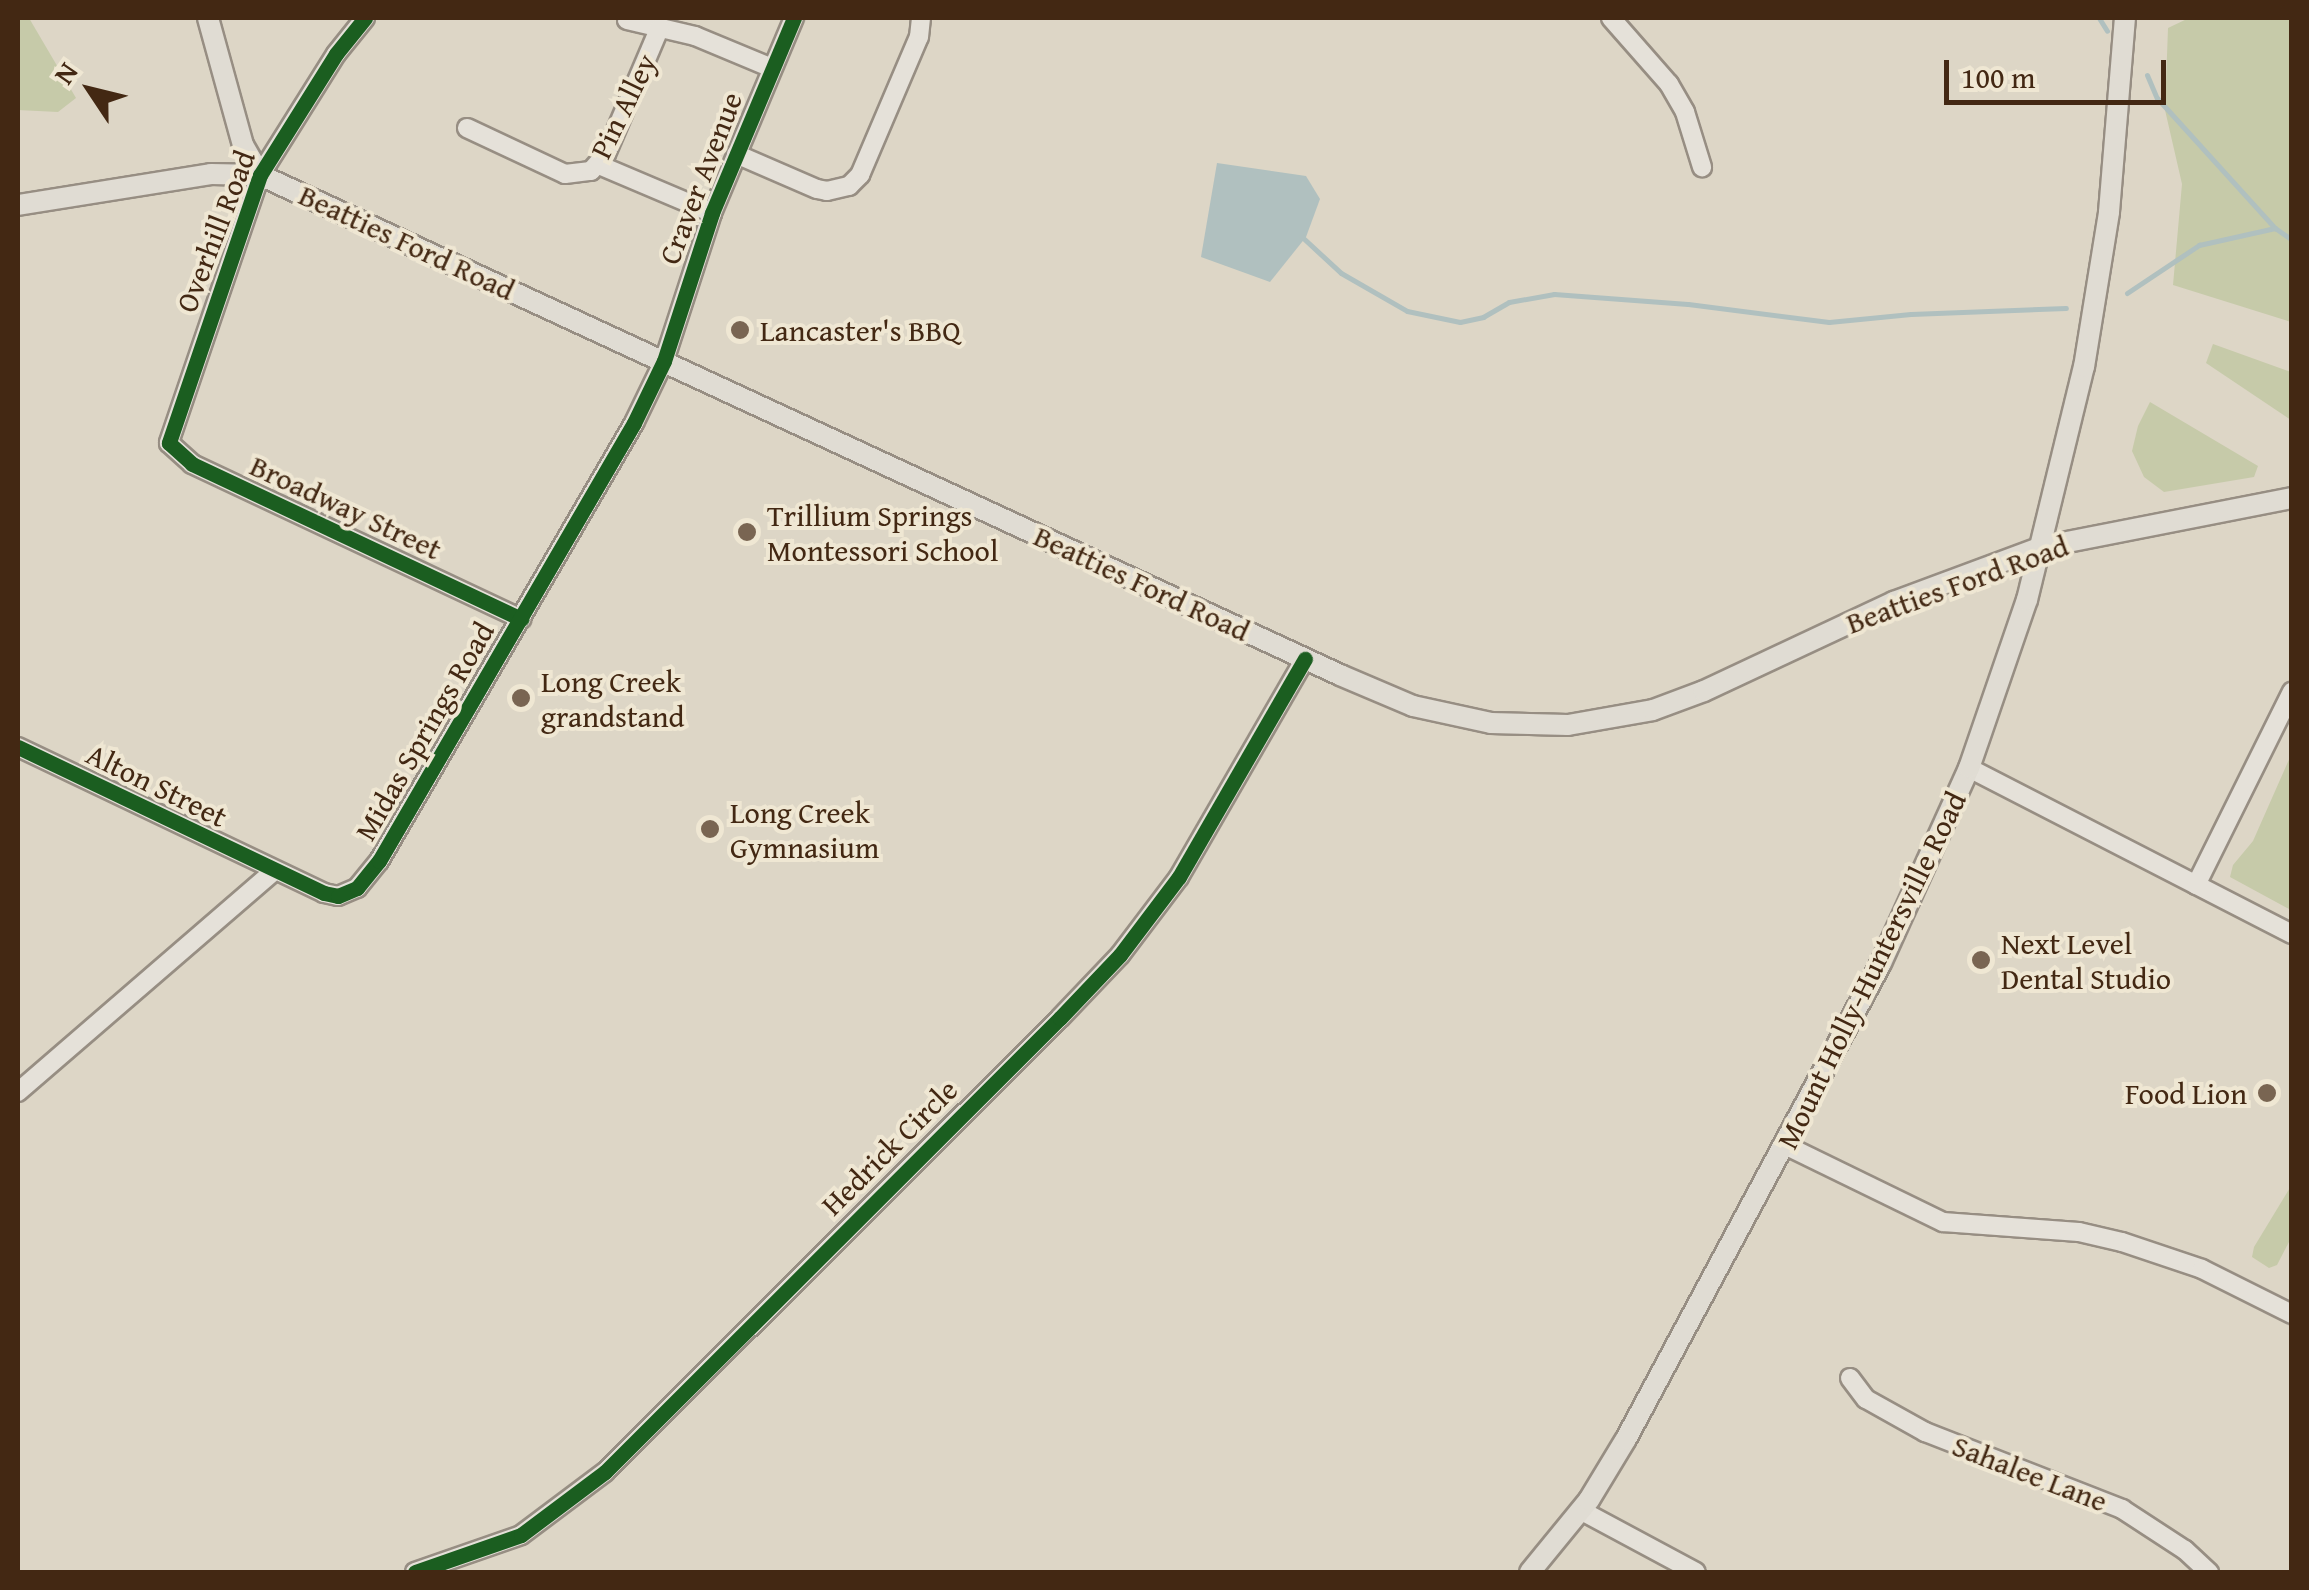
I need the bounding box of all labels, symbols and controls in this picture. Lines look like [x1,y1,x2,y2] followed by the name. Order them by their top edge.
[40,40,140,140] north arrow
[1949,40,2172,102] scale bar
[582,48,664,164] street label: Pin Alley
[43,53,87,92] text: N
[1961,55,2035,99] text: 100 m
[651,87,749,269] street label: Craver Avenue
[168,145,262,317] street label: Overhill Road
[293,176,521,308] street label: Beatties Ford Road
[760,312,961,348] place label: Lancaster's BBQ
[729,319,751,341] marker: Lancaster's BBQ
[245,447,447,567] street label: Broadway Street
[767,497,998,568] place label: Trillium Springs Montessori School
[1028,517,1256,649] street label: Beatties Ford Road
[736,521,758,543] marker: Trillium Springs Montessori School
[1841,527,2073,641] street label: Beatties Ford Road
[347,615,501,847] street label: Midas Springs Road
[541,663,685,734] place label: Long Creek grandstand
[510,687,532,709] marker: Long Creek grandstand
[81,736,233,834] street label: Alton Street
[1769,785,1973,1155] street label: Mount Holly-Huntersville Road
[730,794,879,864] place label: Long Creek Gymnasium
[699,818,721,840] marker: Long Creek Gymnasium
[2001,925,2171,996] place label: Next Level Dental Studio
[1970,949,1992,971] marker: Next Level Dental Studio
[814,1072,964,1222] street label: Hedrick Circle
[2125,1075,2247,1111] place label: Food Lion
[2256,1082,2278,1104] marker: Food Lion
[1948,1427,2112,1519] street label: Sahalee Lane

